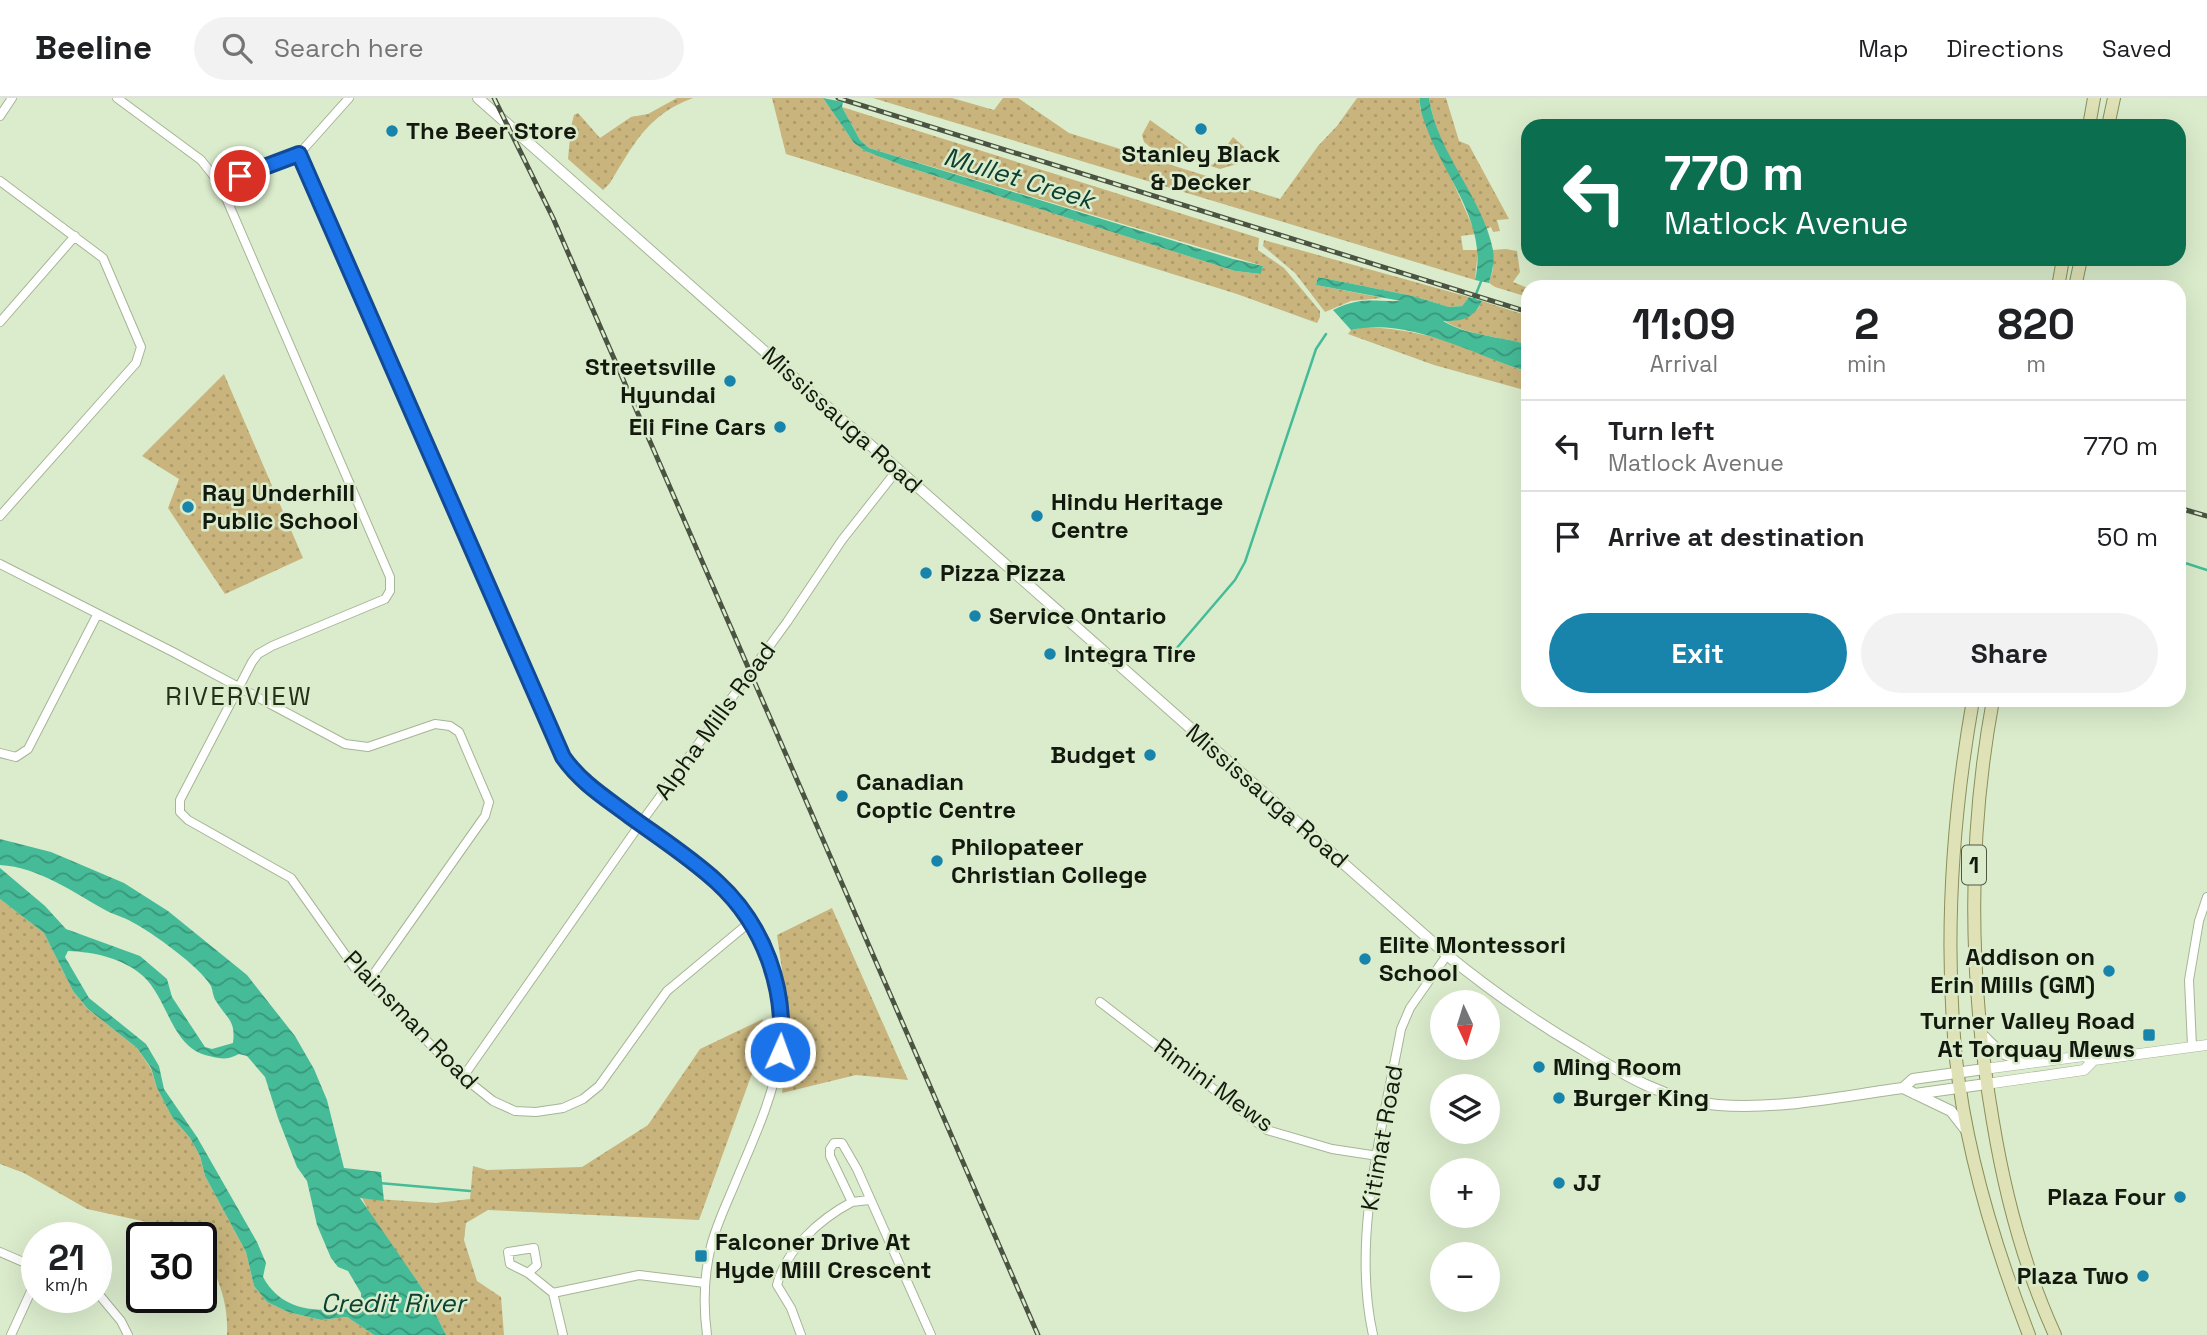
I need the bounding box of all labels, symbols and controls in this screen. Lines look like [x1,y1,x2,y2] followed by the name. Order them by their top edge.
[194,17,684,80] search box
[35,27,152,69] text: Beeline
[218,29,256,67] icon: search
[274,31,424,65] text: Search here
[1858,33,1908,64] text: Map
[1946,33,2064,64] text: Directions
[2102,33,2172,64] text: Saved
[406,115,577,146] place label: The Beer Store
[1193,121,1209,137] marker: Stanley Black & Decker
[384,123,400,139] marker: The Beer Store
[1122,138,1281,197] place label: Stanley Black & Decker
[940,139,1101,218] water label: Mullet Creek
[1664,142,1804,204] text: 770 m
[210,146,270,206] pin
[1549,147,1640,238] icon: left
[221,157,259,195] icon: arrive
[1664,203,1909,243] text: Matlock Avenue
[1632,298,1736,351] text: 11:09
[1854,298,1879,351] text: 2
[1998,298,2075,351] text: 820
[756,339,929,500] street label: Mississauga Road
[1650,349,1718,379] text: Arrival
[1847,349,1886,379] text: min
[2026,349,2046,379] text: m
[585,351,716,410] place label: Streetsville Hyundai
[722,373,738,389] marker: Streetsville Hyundai
[629,411,766,442] place label: Eli Fine Cars
[1608,414,1715,448] text: Turn left
[772,419,788,435] marker: Eli Fine Cars
[1549,427,1587,465] icon: left
[2083,429,2158,463] text: 770 m
[1608,448,1784,478] text: Matlock Avenue
[202,477,359,536] place label: Ray Underhill Public School
[1051,486,1223,545] place label: Hindu Heritage Centre
[180,499,196,515] marker: Ray Underhill Public School
[1029,508,1045,524] marker: Hindu Heritage Centre
[1549,518,1587,556] icon: arrive
[1608,520,1865,554] text: Arrive at destination
[2097,520,2158,554] text: 50 m
[940,557,1065,588] place label: Pizza Pizza
[918,565,934,581] marker: Pizza Pizza
[989,600,1167,631] place label: Service Ontario
[967,608,983,624] marker: Service Ontario
[1549,613,1847,693] button: Exit
[1861,613,2158,693] button: Share
[647,636,782,806] street label: Alpha Mills Road
[1064,638,1196,669] place label: Integra Tire
[1042,646,1058,662] marker: Integra Tire
[165,679,313,713] district label: RIVERVIEW
[1180,717,1355,875] street label: Mississauga Road
[1050,739,1136,770] place label: Budget
[1142,747,1158,763] marker: Budget
[856,766,1016,825] place label: Canadian Coptic Centre
[834,788,850,804] marker: Canadian Coptic Centre
[951,831,1147,890] place label: Philopateer Christian College
[1962,846,1986,884] road number: 1
[929,853,945,869] marker: Philopateer Christian College
[1379,929,1566,988] place label: Elite Montessori School
[1930,941,2095,1000] place label: Addison on Erin Mills (GM)
[337,944,486,1096] street label: Plainsman Road
[1357,951,1373,967] marker: Elite Montessori School
[2101,963,2117,979] marker: Addison on Erin Mills (GM)
[1430,990,1500,1060] north arrow
[1430,990,1500,1312] map controls
[1920,1005,2135,1064] place label: Turner Valley Road At Torquay Mews
[743,1015,817,1089] position arrow
[2141,1027,2157,1043] marker: Turner Valley Road At Torquay Mews
[1148,1031,1280,1139] street label: Rimini Mews
[1553,1051,1682,1082] place label: Ming Room
[1531,1059,1547,1075] marker: Ming Room
[1353,1063,1410,1213] street label: Kitimat Road
[1430,1074,1500,1144] button: layers
[1573,1082,1709,1113] place label: Burger King
[1551,1090,1567,1106] marker: Burger King
[1430,1158,1500,1228] button: +
[1573,1167,1601,1198] place label: JJ
[1551,1175,1567,1191] marker: JJ
[2047,1181,2166,1212] place label: Plaza Four
[2172,1189,2188,1205] marker: Plaza Four
[126,1222,217,1313] speed limit sign: 30
[715,1226,931,1285] place label: Falconer Drive At Hyde Mill Crescent
[48,1236,85,1280] text: 21
[1430,1242,1500,1312] button: −
[693,1248,709,1264] marker: Falconer Drive At Hyde Mill Crescent
[2017,1260,2129,1291] place label: Plaza Two
[2135,1268,2151,1284] marker: Plaza Two
[45,1273,88,1296] text: km/h
[321,1286,469,1320] water label: Credit River

